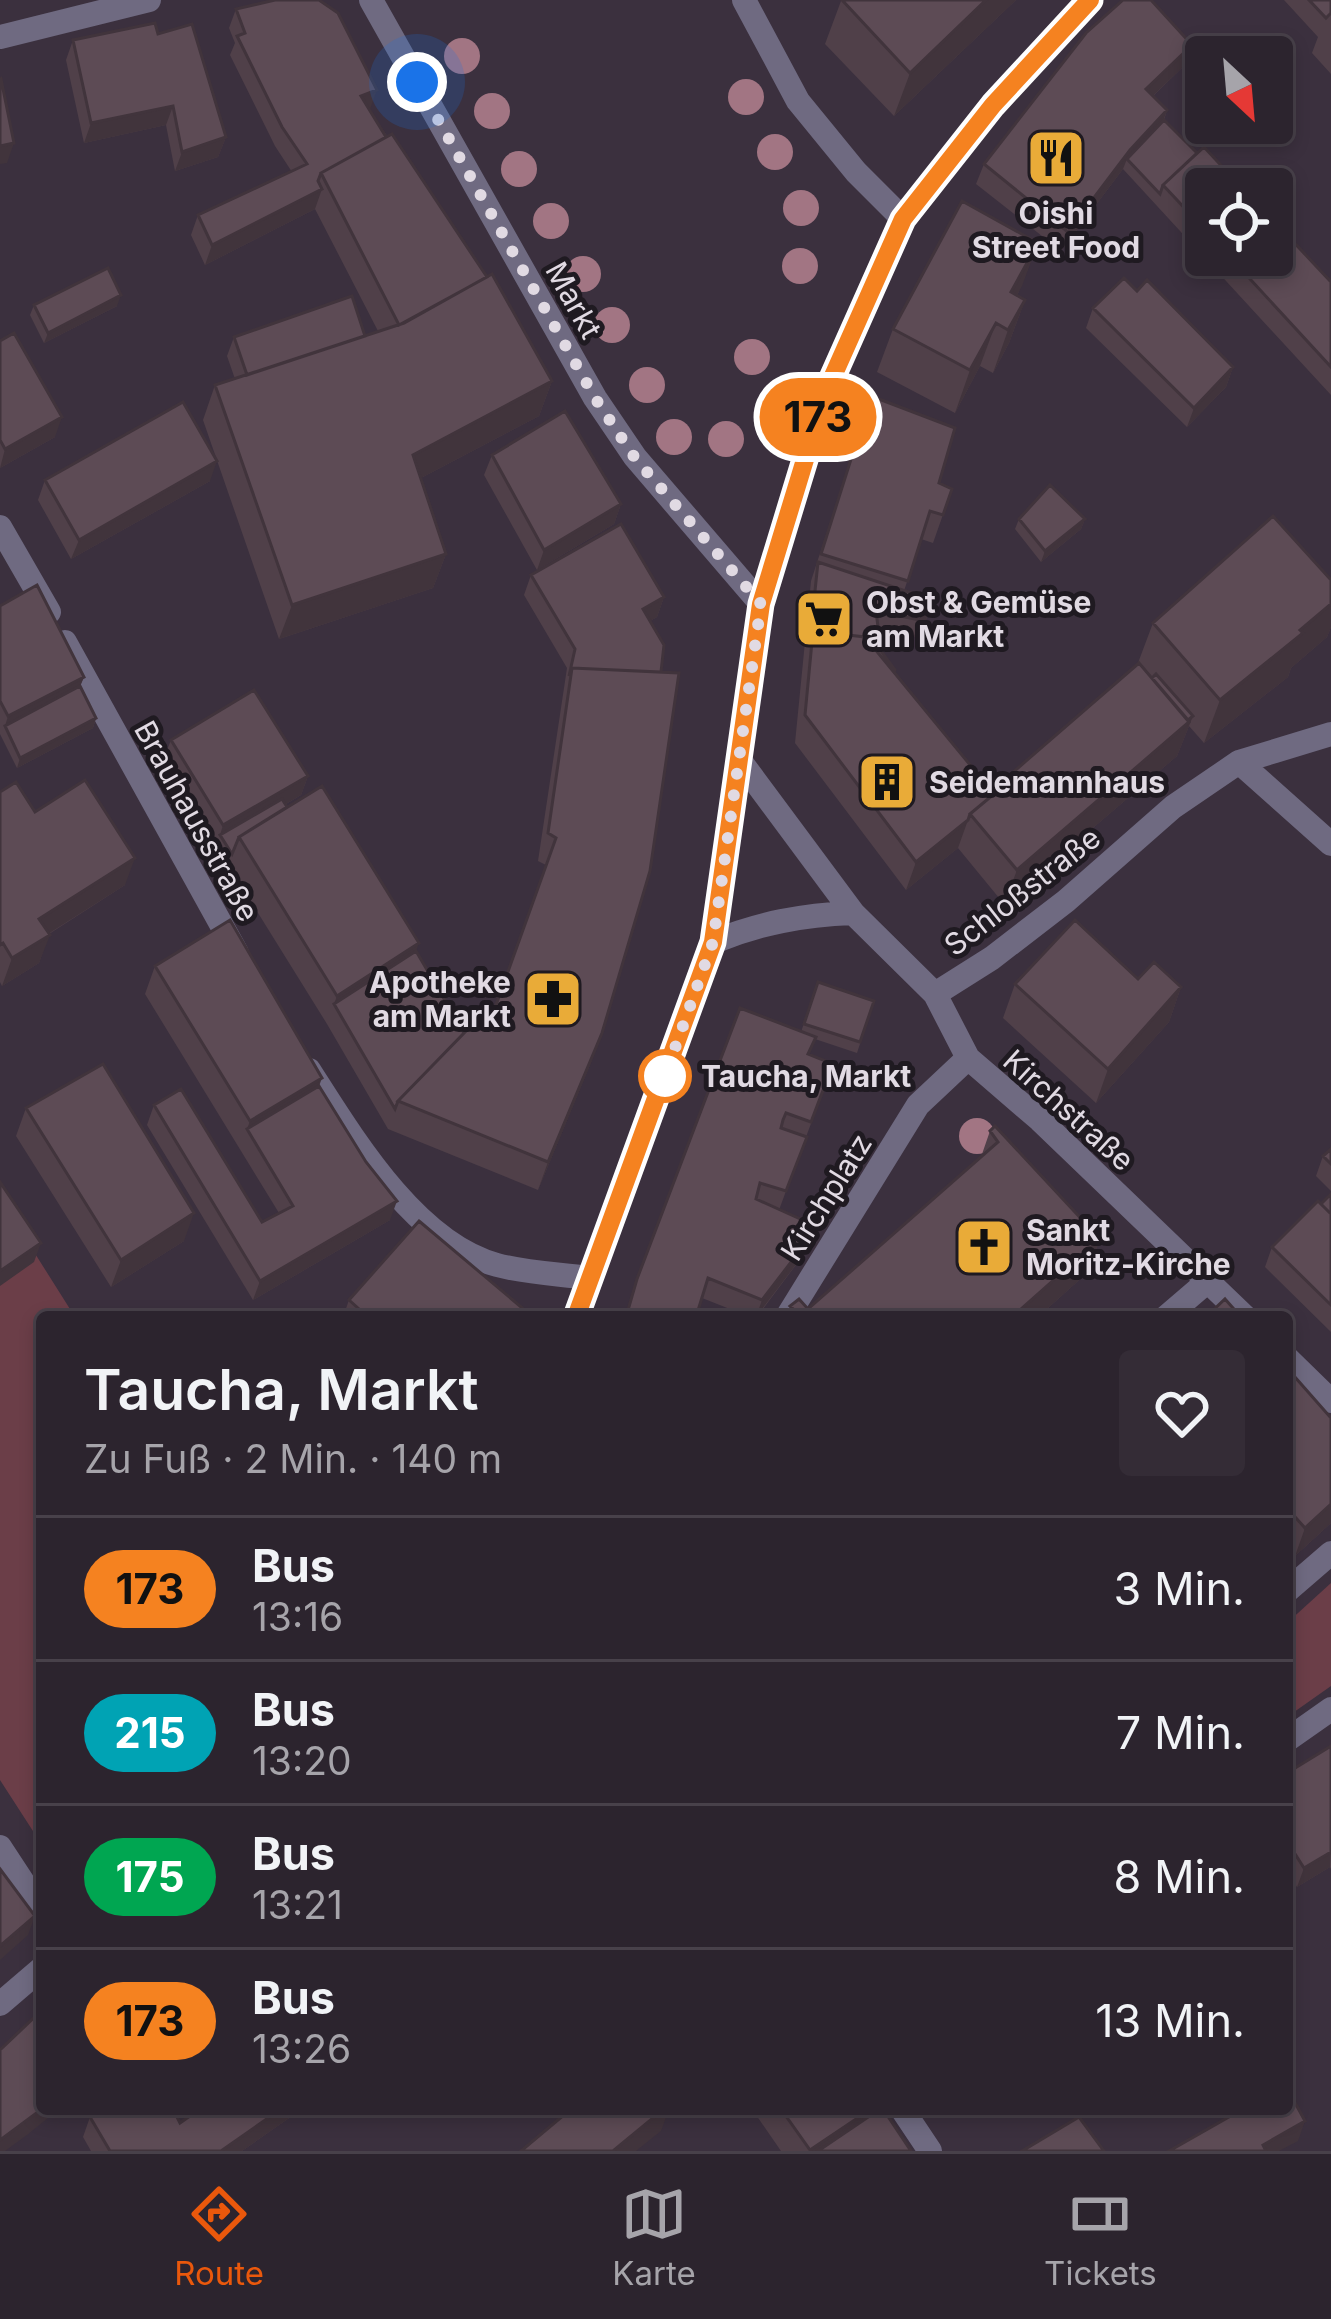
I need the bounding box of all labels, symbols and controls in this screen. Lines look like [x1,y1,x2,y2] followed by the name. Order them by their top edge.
[1185,36,1293,144] north arrow
[1185,36,1293,276] map controls
[387,52,447,112] your location
[1025,127,1087,189] restaurant icon: Oishi Street Food
[1185,168,1293,276] button: locate
[972,195,1140,265] place label: Oishi Street Food
[538,255,610,345] street label: Markt
[749,378,887,456] line badge: 173
[784,391,852,442] text: 173
[866,584,1091,654] place label: Obst & Gemüse am Markt
[793,588,855,650] supermarket icon: Obst & Gemüse am Markt
[127,715,267,927] street label: Brauhausstraße
[856,751,918,813] building icon: Seidemannhaus
[929,764,1165,800] place label: Seidemannhaus
[937,819,1107,963] street label: Schloßstraße
[369,964,511,1034] place label: Apotheke am Markt
[522,968,584,1030] pharmacy icon: Apotheke am Markt
[996,1042,1142,1178] street label: Kirchstraße
[640,1051,690,1101] marker: Taucha, Markt
[701,1058,911,1094] place label: Taucha, Markt
[773,1127,879,1267] street label: Kirchplatz
[1026,1212,1231,1282] place label: Sankt Moritz-Kirche
[953,1216,1015,1278] church icon: Sankt Moritz-Kirche
[1119,1350,1245,1476] button: heart
[84,1355,479,1424] text: Taucha, Markt
[84,1435,502,1482] text: Zu Fuß · 2 Min. · 140 m
[252,1538,335,1593] text: Bus
[1113,1561,1245,1616] text: 3 Min.
[116,1563,184,1614] text: 173
[252,1593,343,1640] text: 13:16
[252,1682,335,1737] text: Bus
[1116,1705,1245,1760] text: 7 Min.
[114,1707,186,1758] text: 215
[252,1737,352,1784] text: 13:20
[252,1826,335,1881] text: Bus
[1113,1849,1245,1904] text: 8 Min.
[116,1851,184,1902] text: 175
[252,1881,343,1928] text: 13:21
[252,1970,335,2025] text: Bus
[1095,1993,1245,2048] text: 13 Min.
[116,1995,184,2046] text: 173
[252,2025,351,2072] text: 13:26
[174,2181,264,2293] tab: Route
[612,2181,696,2293] tab: Karte
[1044,2181,1157,2293] tab: Tickets

